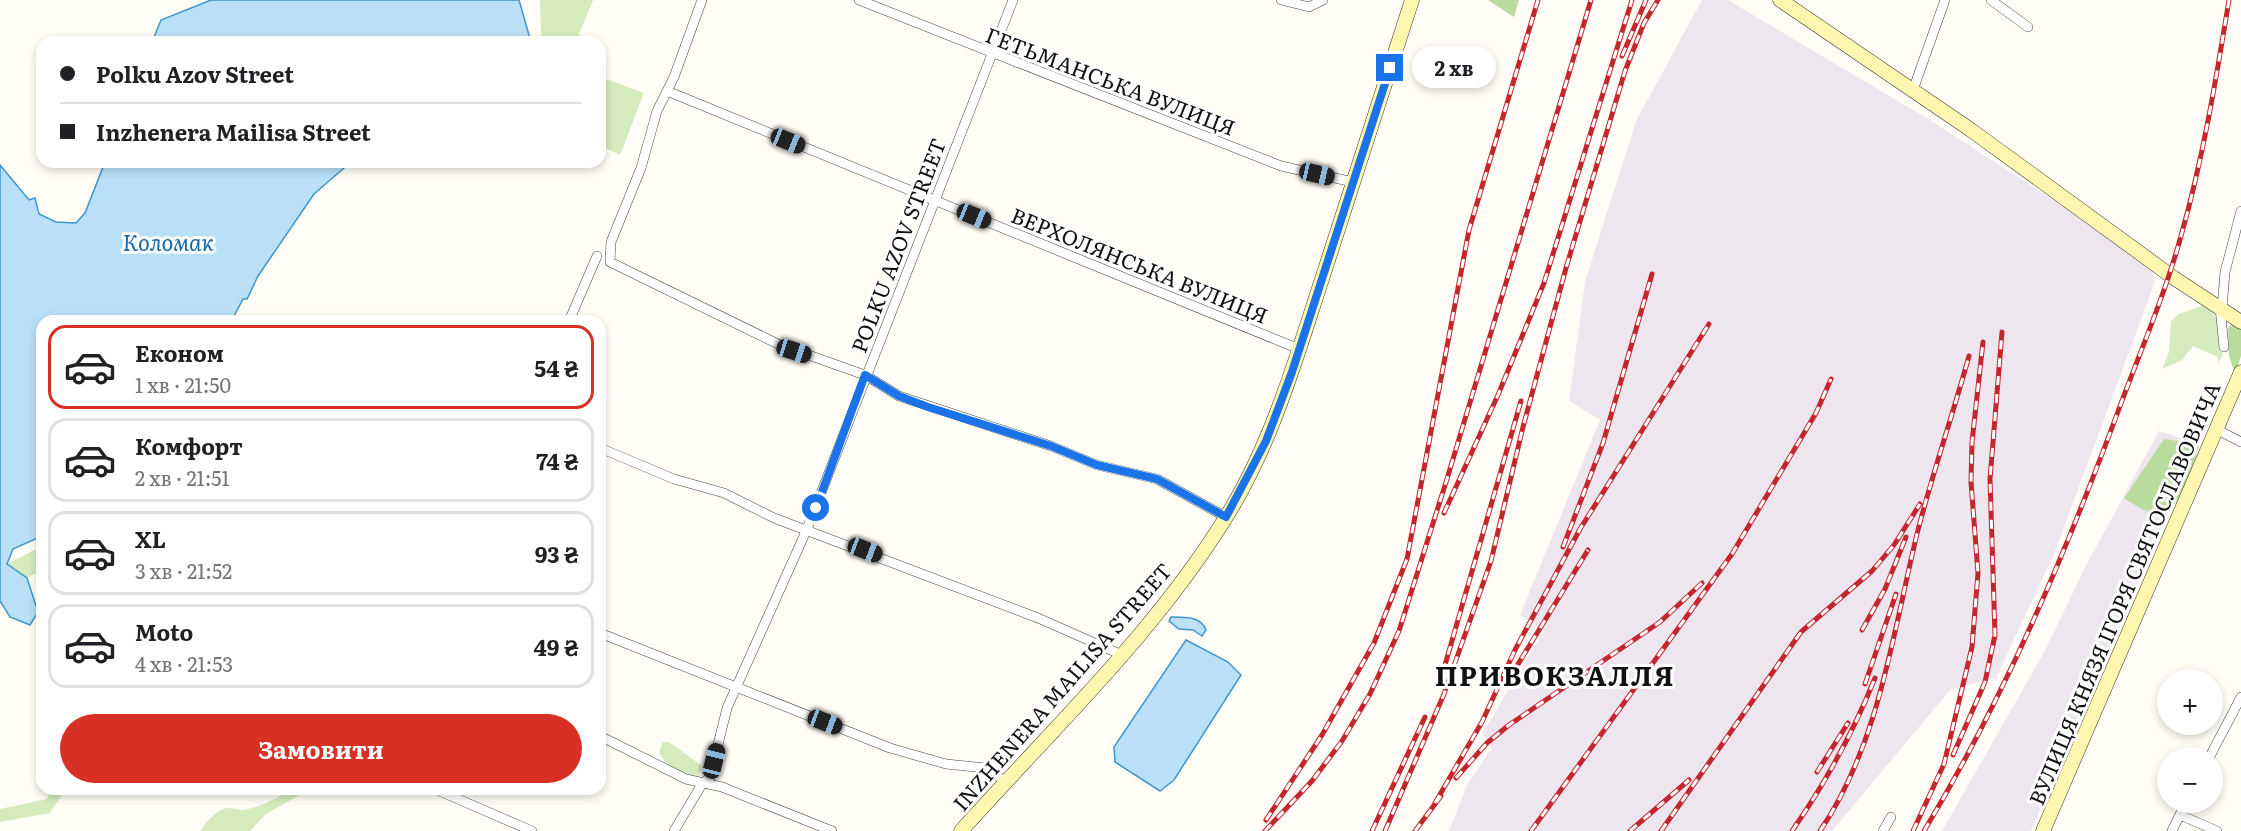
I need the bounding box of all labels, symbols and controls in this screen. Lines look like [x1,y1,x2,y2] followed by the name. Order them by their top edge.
[982,18,1240,142] street label: ГЕТЬМАНСЬКА ВУЛИЦЯ
[1411,47,1495,89] callout: 2 хв
[1435,52,1473,82] text: 2 хв
[1376,54,1403,81] route end
[96,57,294,90] text: Polku Azov Street
[96,115,371,148] text: Inzhenera Mailisa Street
[768,126,808,156] car
[842,133,952,357] street label: POLKU AZOV STREET
[1297,161,1337,187] car
[1007,198,1273,330] street label: ВЕРХОЛЯНСЬКА ВУЛИЦЯ
[954,201,994,231] car
[122,225,214,258] water label: Коломак
[135,336,224,369] text: Економ
[774,337,814,365] car
[63,340,117,394] icon: car
[534,351,579,384] text: 54 ₴
[135,369,231,399] text: 1 хв · 21:50
[2020,376,2227,809] street label: ВУЛИЦЯ КНЯЗЯ ІГОРЯ СВЯТОСЛАВОВИЧА
[135,429,243,462] text: Комфорт
[63,433,117,487] icon: car
[536,444,579,477] text: 74 ₴
[135,462,230,492] text: 2 хв · 21:51
[802,494,829,521] route start
[135,522,166,555] text: XL
[63,526,117,580] icon: car
[845,535,885,565] car
[535,537,579,570] text: 93 ₴
[135,555,232,585] text: 3 хв · 21:52
[944,555,1178,817] street label: INZHENERA MAILISA STREET
[135,615,193,648] text: Moto
[63,619,117,673] icon: car
[534,630,579,663] text: 49 ₴
[135,648,233,678] text: 4 хв · 21:53
[1435,654,1675,694] district label: ПРИВОКЗАЛЛЯ
[2157,669,2223,813] map controls
[2157,669,2223,735] button: +
[805,707,845,737] car
[60,714,582,783] button: Замовити
[701,741,727,781] car
[2157,747,2223,813] button: −

